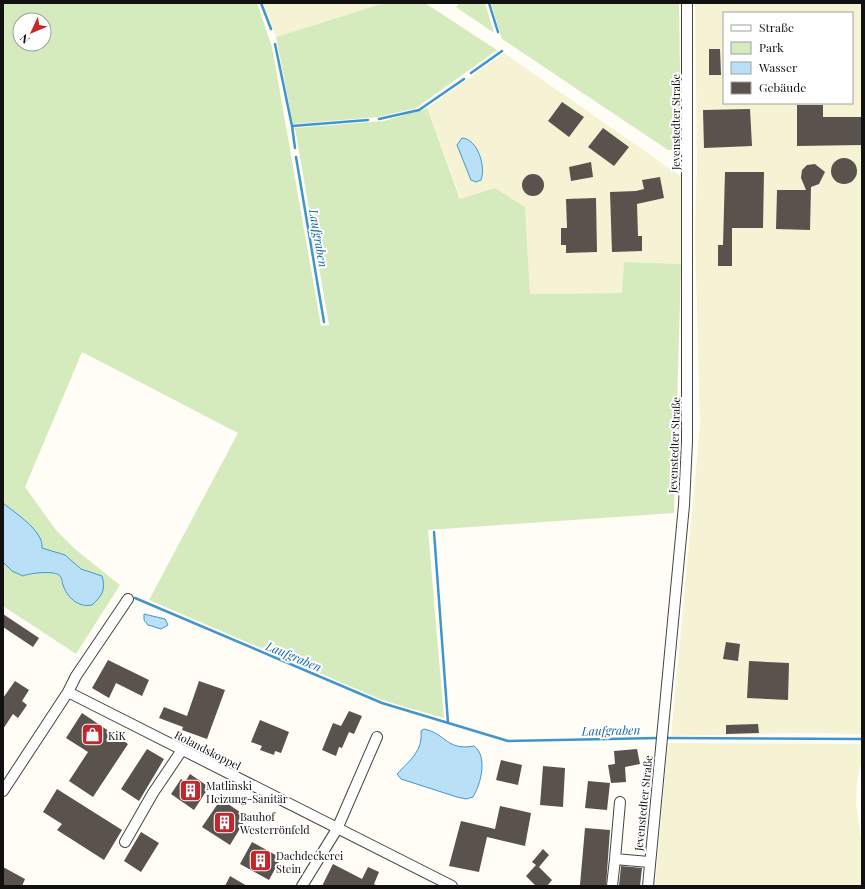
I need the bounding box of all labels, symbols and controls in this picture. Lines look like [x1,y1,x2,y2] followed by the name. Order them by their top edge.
[12,12,52,52] north arrow
[723,12,853,104] legend
[759,19,794,35] text: Straße
[16,31,33,47] text: N
[759,39,784,55] text: Park
[758,59,798,75] text: Wasser
[668,73,683,171] street label: Jevenstedter Straße
[759,79,806,95] text: Gebäude
[306,207,332,268] water label: Laufgraben
[665,396,683,494] street label: Jevenstedter Straße
[263,637,324,675] water label: Laufgraben
[581,721,640,739] water label: Laufgraben
[80,722,106,748] shop icon: KiK
[172,727,244,773] street label: Rolandskoppel
[108,728,126,743] place label: KiK
[630,754,656,853] street label: Jevenstedter Straße
[177,778,203,804] building icon: Matlinski Heizung-Sanitär
[206,778,288,806] place label: Matlinski Heizung-Sanitär
[212,809,238,835] building icon: Bauhof Westerrönfeld
[239,809,310,837] place label: Bauhof Westerrönfeld
[248,848,274,874] building icon: Dachdeckerei Stein
[276,848,343,876] place label: Dachdeckerei Stein

